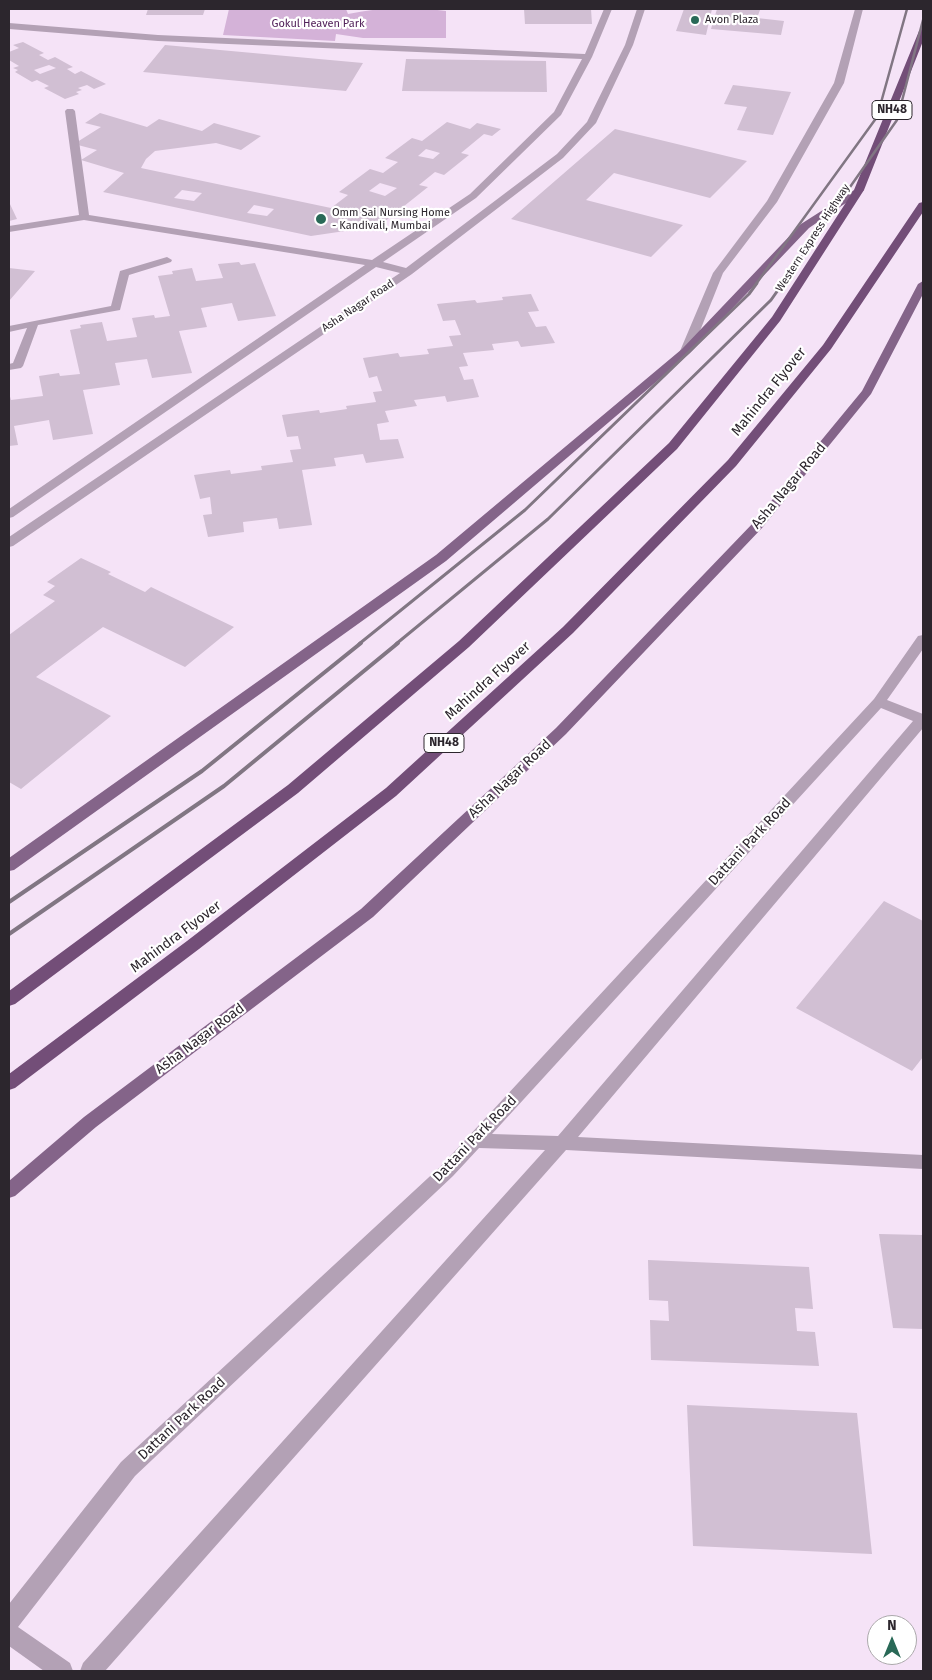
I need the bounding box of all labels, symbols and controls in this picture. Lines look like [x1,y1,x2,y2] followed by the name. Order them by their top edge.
[705,13,759,27] place label: Avon Plaza
[689,14,701,26] marker: Avon Plaza
[271,17,365,31] park label: Gokul Heaven Park
[872,100,912,120] road number: NH48
[773,182,853,294] street label: Western Express Highway
[332,206,450,232] place label: Omm Sai Nursing Home - Kandivali, Mumbai
[314,212,328,226] marker: Omm Sai Nursing Home - Kandivali, Mumbai
[319,277,397,335] street label: Asha Nagar Road
[728,344,810,440] street label: Mahindra Flyover
[748,440,830,532] street label: Asha Nagar Road
[442,638,534,724] street label: Mahindra Flyover
[424,734,464,752] road number: NH48
[465,736,555,822] street label: Asha Nagar Road
[705,795,795,889] street label: Dattani Park Road
[127,897,225,977] street label: Mahindra Flyover
[152,1000,248,1078] street label: Asha Nagar Road
[430,1092,520,1186] street label: Dattani Park Road
[135,1374,229,1464] street label: Dattani Park Road
[867,1615,917,1665] north arrow
[887,1617,897,1634] text: N

